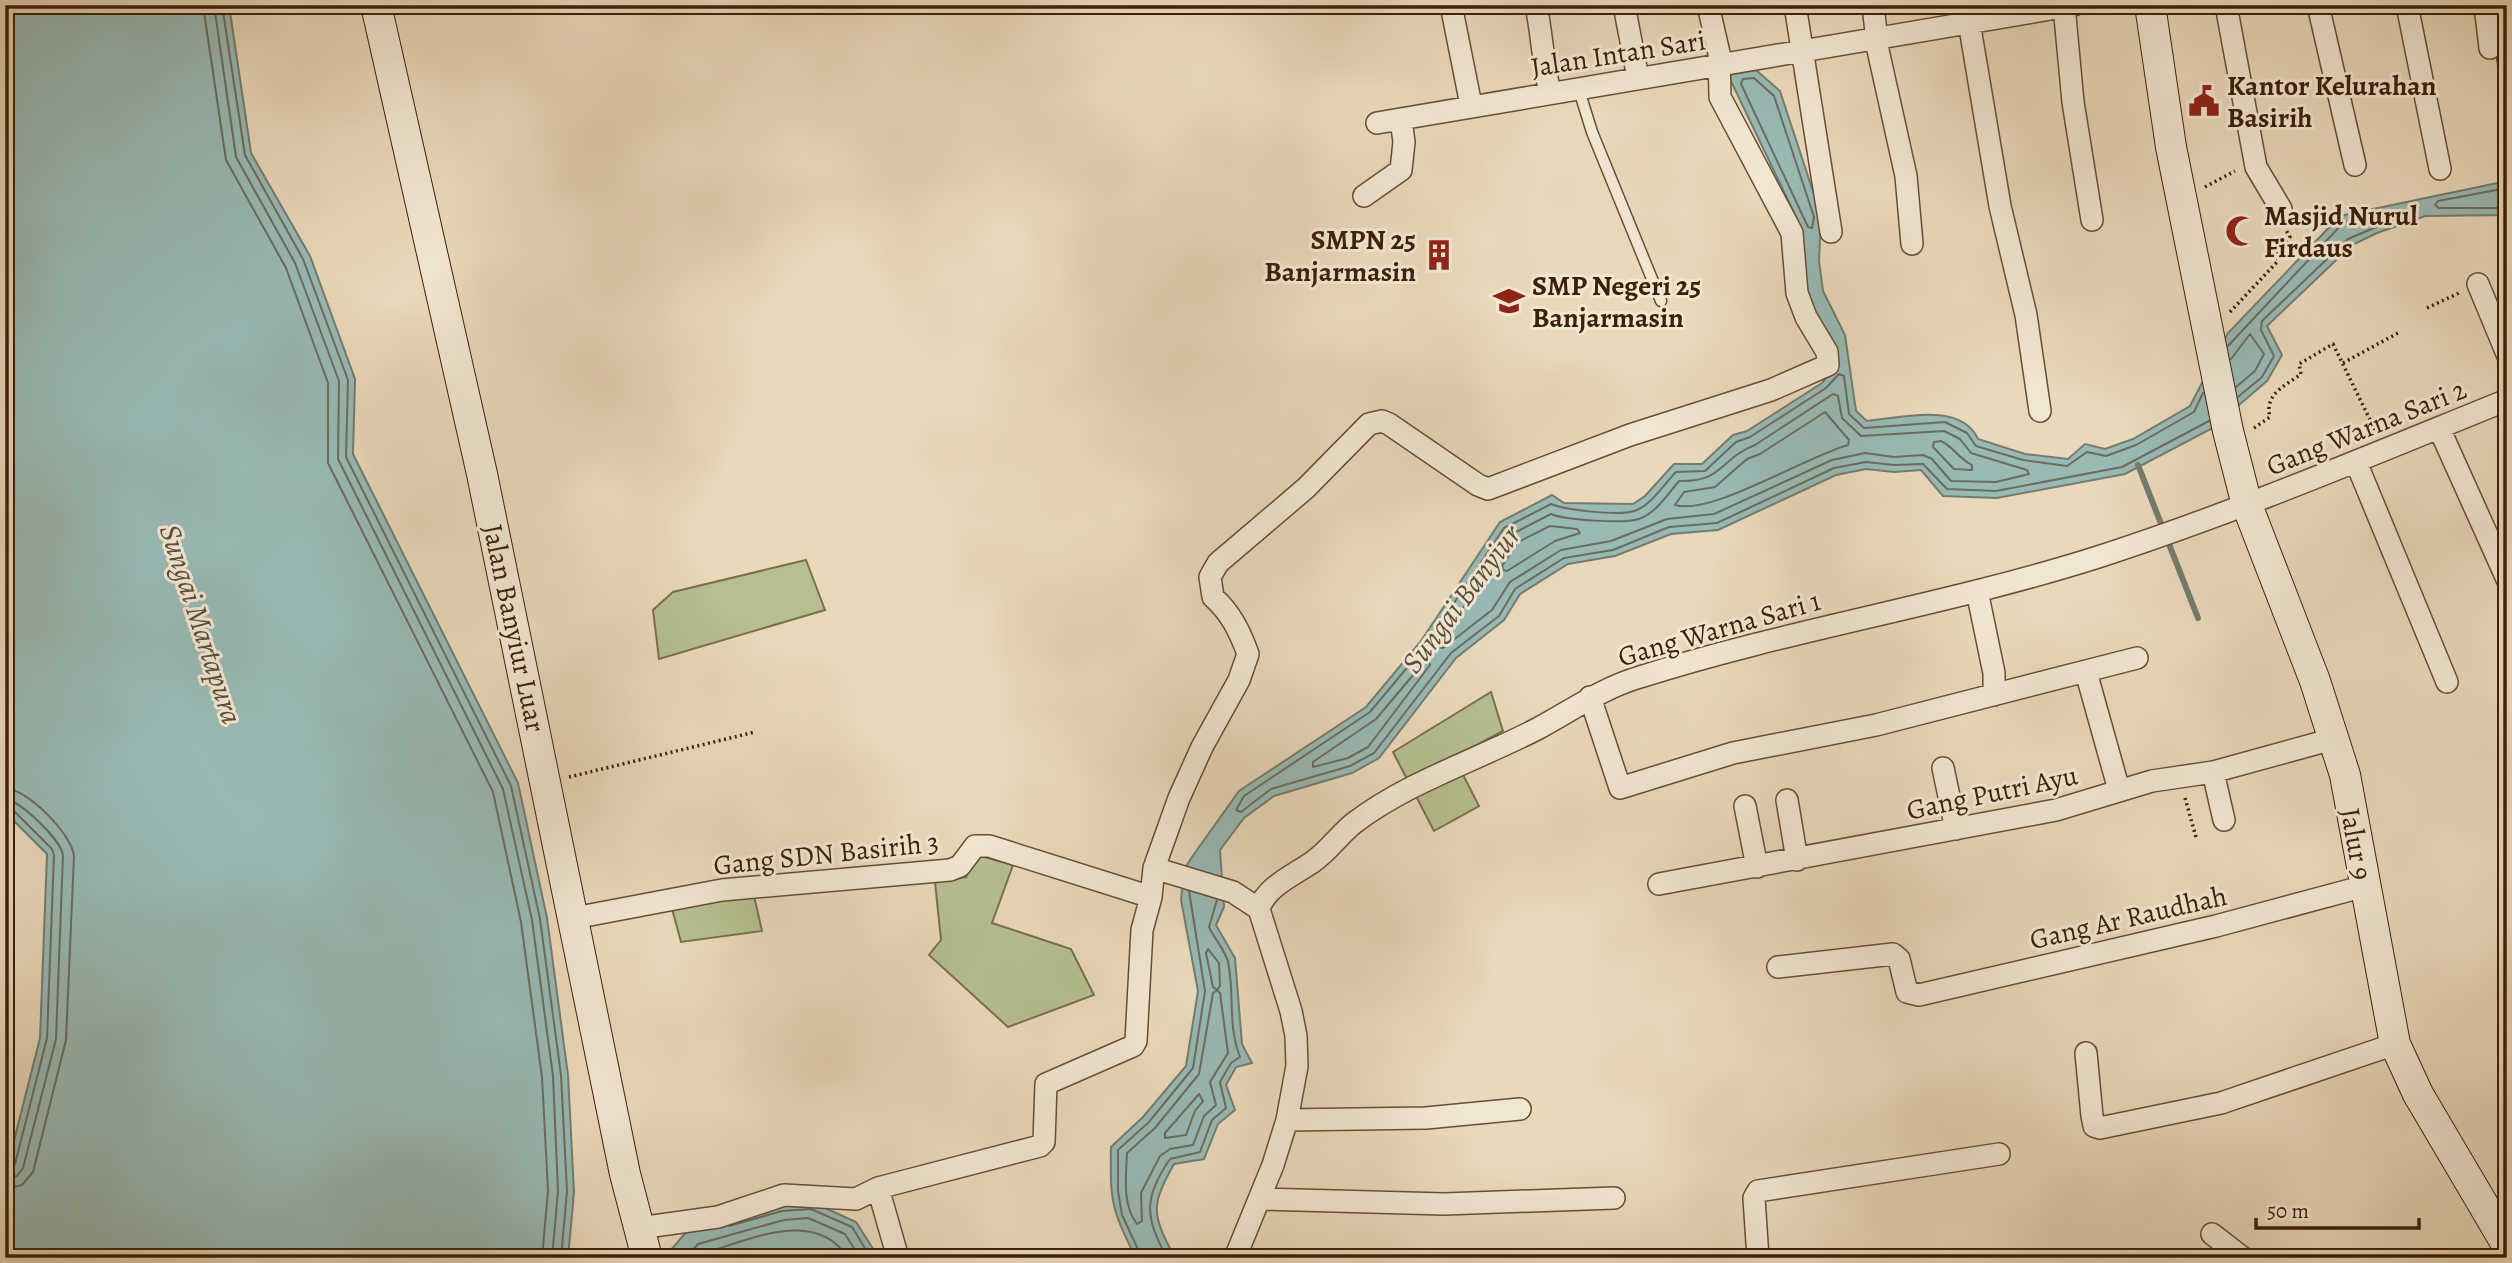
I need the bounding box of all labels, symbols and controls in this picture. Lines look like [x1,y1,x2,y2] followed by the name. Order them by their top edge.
[1528,21,1708,87] street label: Jalan Intan Sari
[2227,67,2437,137] place label: Kantor Kelurahan Basirih
[2187,84,2221,118] public building icon: Kantor Kelurahan Basirih
[2264,197,2418,267] place label: Masjid Nurul Firdaus
[2224,214,2258,248] mosque icon: Masjid Nurul Firdaus
[1264,221,1416,291] place label: SMPN 25 Banjarmasin
[1422,238,1456,272] building icon: SMPN 25 Banjarmasin
[1532,267,1701,337] place label: SMP Negeri 25 Banjarmasin
[1492,284,1526,318] school or university icon: SMP Negeri 25 Banjarmasin
[2261,370,2472,485] street label: Gang Warna Sari 2
[1392,515,1531,681] water label: Sungai Banyiur
[150,519,252,729] water label: Sungai Martapura
[473,521,555,736] street label: Jalan Banyiur Luar
[1614,582,1825,676] street label: Gang Warna Sari 1
[1903,756,2082,830] street label: Gang Putri Ayu
[2331,805,2381,883] street label: Jalur 9
[712,823,941,885] street label: Gang SDN Basirih 3
[2026,877,2231,959] street label: Gang Ar Raudhah
[2256,1186,2419,1230] scale bar
[2267,1197,2309,1225] text: 50 m

